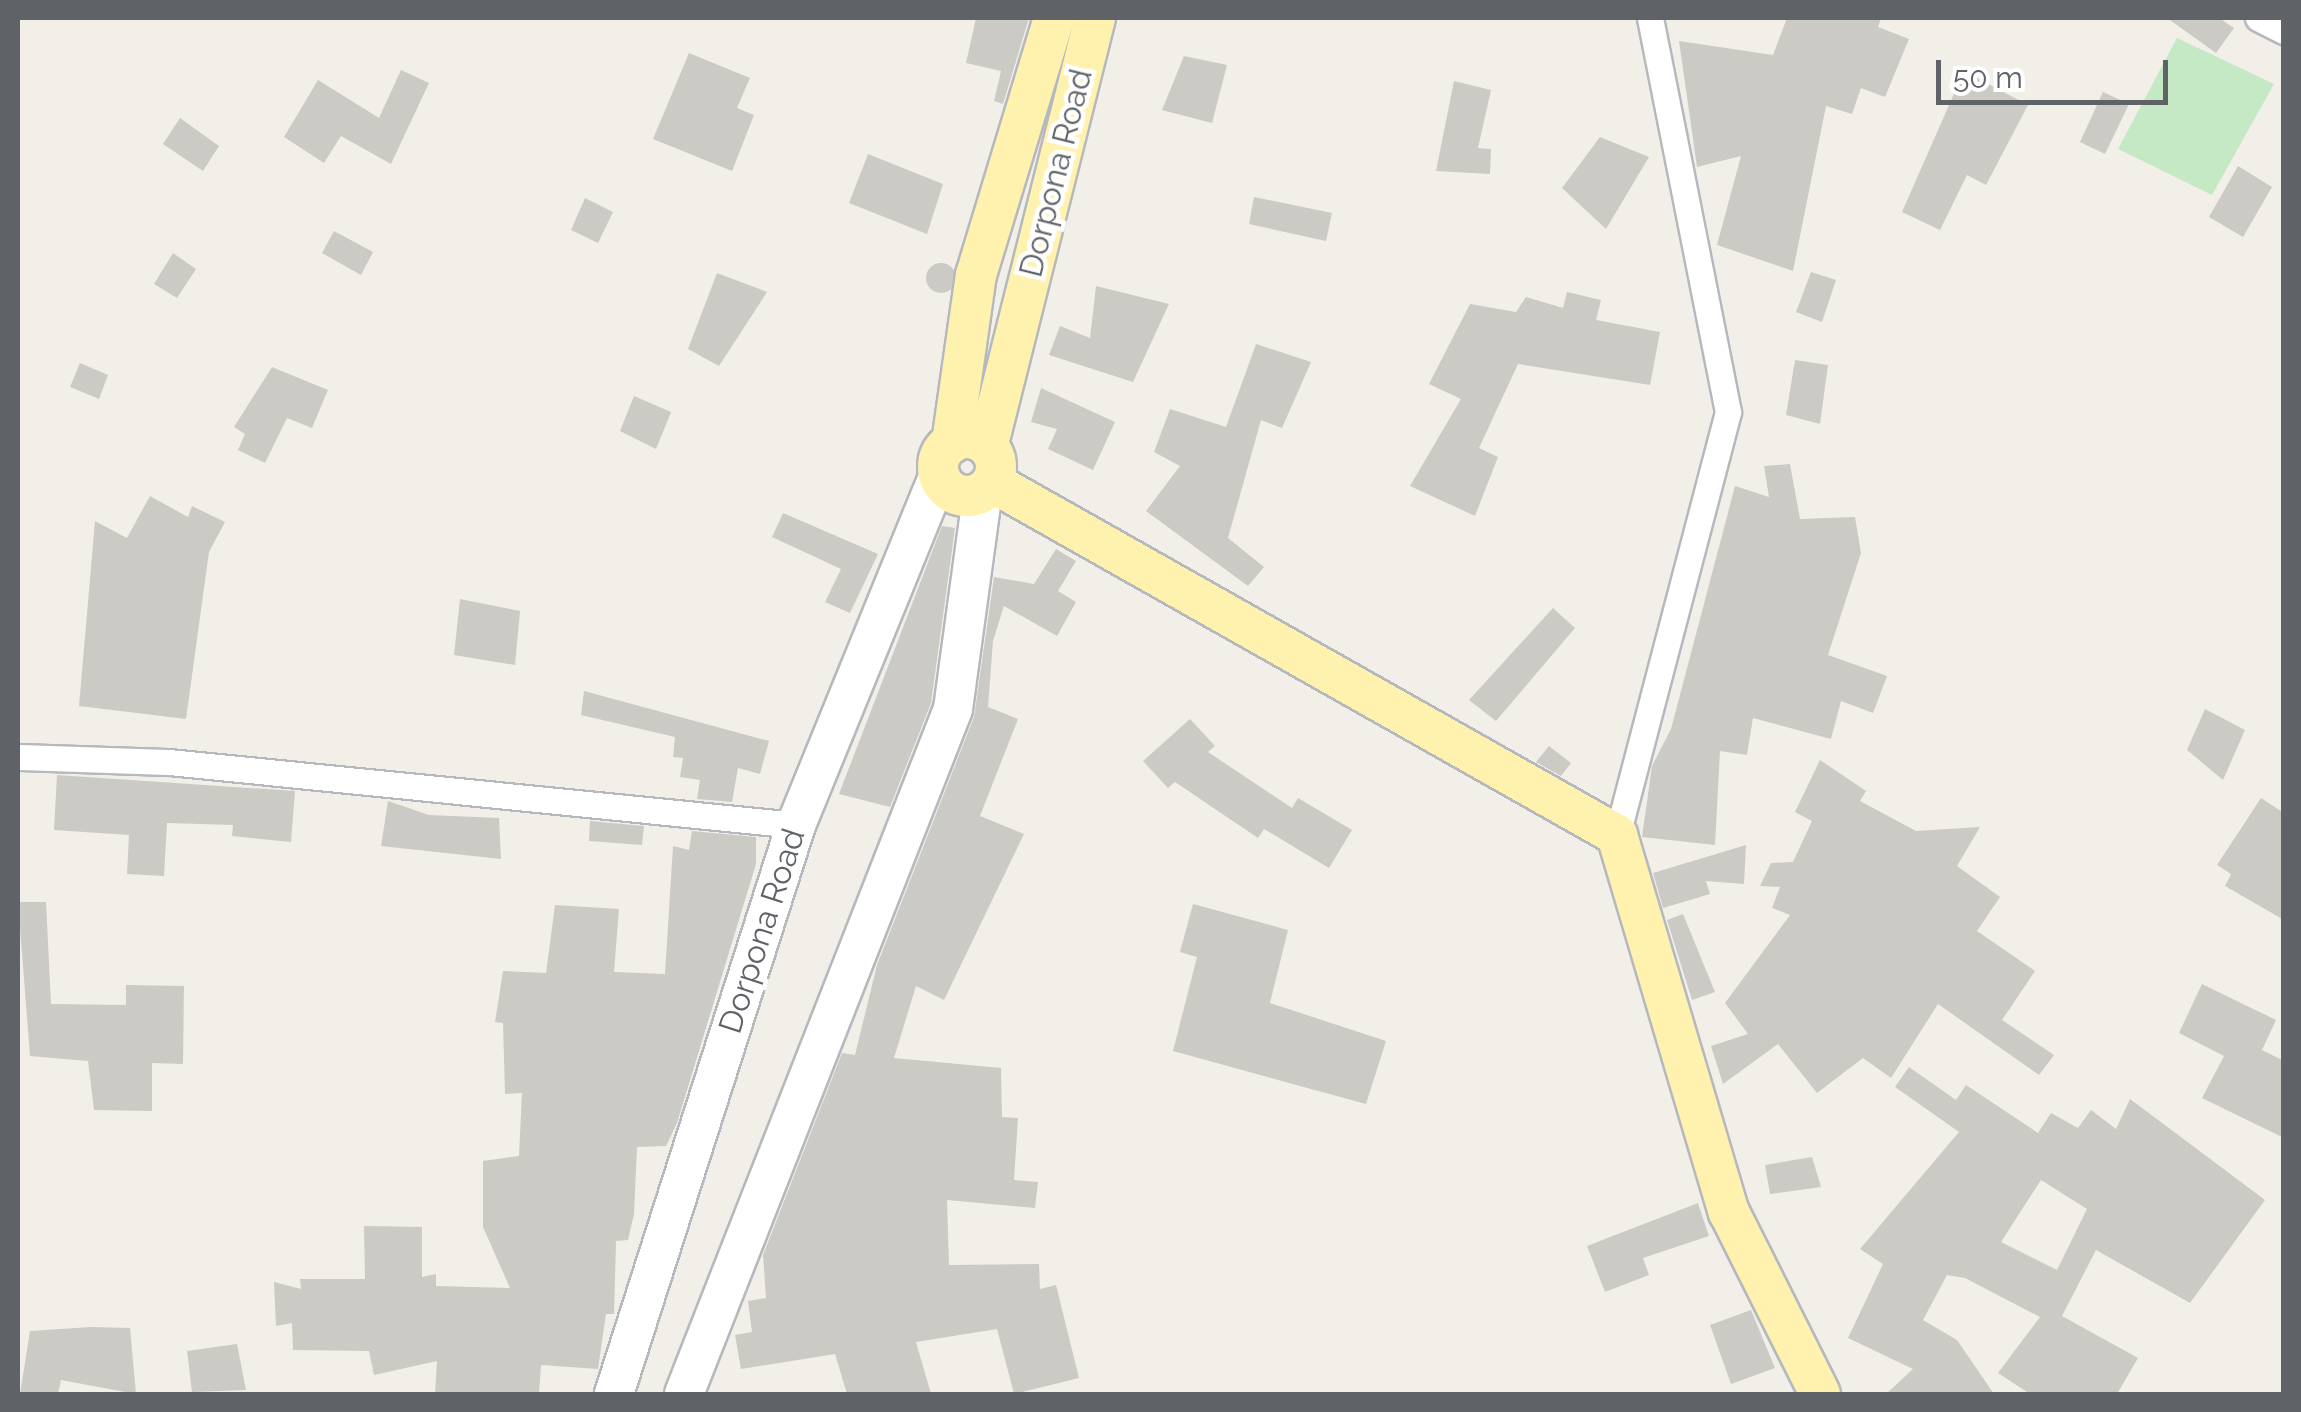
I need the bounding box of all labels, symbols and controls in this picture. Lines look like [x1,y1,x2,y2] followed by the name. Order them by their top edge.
[1941,40,2174,102] scale bar
[1953,60,2023,95] text: 50 m
[1012,65,1100,281] street label: Dorpona Road
[711,824,813,1038] street label: Dorpona Road

